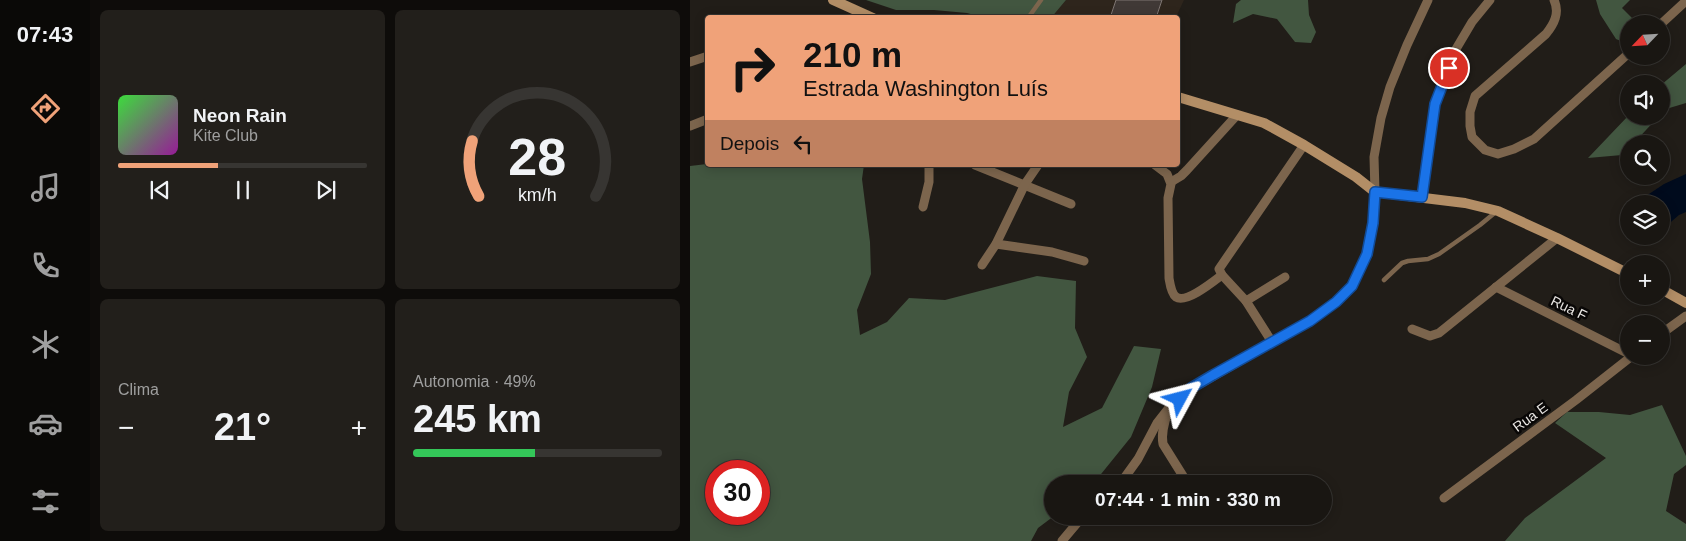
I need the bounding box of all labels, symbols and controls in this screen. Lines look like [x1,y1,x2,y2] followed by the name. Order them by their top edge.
[1620,15,1670,65] north arrow
[1620,15,1670,365] map controls
[17,22,73,47] text: 07:43
[720,35,785,100] icon: right
[803,35,902,74] text: 210 m
[1428,47,1470,89] pin
[1435,54,1463,82] icon: arrive
[1620,75,1670,125] button: sound
[803,76,1048,101] text: Estrada Washington Luís
[28,91,63,126] icon: directions
[193,105,287,126] text: Neon Rain
[193,127,258,144] text: Kite Club
[509,128,566,186] text: 28
[789,130,817,158] icon: left
[720,133,779,154] text: Depois
[1620,135,1670,185] button: search
[28,170,63,205] icon: music
[146,176,174,204] icon: previous
[229,176,257,204] icon: pause
[312,176,340,204] icon: next
[518,185,557,205] text: km/h
[1620,195,1670,245] button: layers
[28,248,63,283] icon: phone
[1620,255,1670,305] button: +
[1548,292,1590,324] street label: Rua F
[1620,315,1670,365] button: −
[28,327,63,362] icon: climate
[1153,372,1205,424] position arrow
[413,373,536,390] text: Autonomia · 49%
[118,381,159,398] text: Clima
[413,398,542,440] text: 245 km
[1510,399,1550,435] street label: Rua E
[28,406,63,441] icon: car
[214,406,271,448] text: 21°
[118,412,134,443] text: −
[351,412,367,443] text: +
[705,460,770,525] speed limit sign: 30
[28,484,63,519] icon: filters
[1095,489,1281,510] text: 07:44 · 1 min · 330 m

